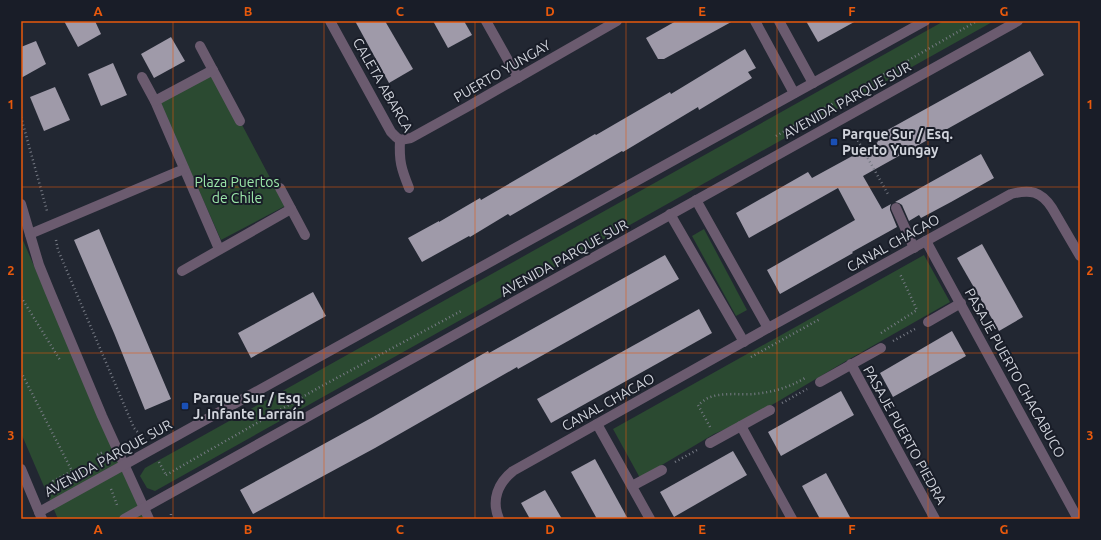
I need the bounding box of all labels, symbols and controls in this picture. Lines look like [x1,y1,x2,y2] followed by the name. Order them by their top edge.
[93,4,103,18] text: A
[244,4,253,18] text: B
[396,4,405,18] text: C
[545,4,555,18] text: D
[698,4,706,18] text: E
[848,4,856,18] text: F
[1000,4,1009,18] text: G
[350,35,416,135] street label: CALETA ABARCA
[451,37,553,105] street label: PUERTO YUNGAY
[780,58,914,142] street label: AVENIDA PARQUE SUR
[7,97,15,111] text: 1
[1086,97,1094,111] text: 1
[842,126,953,158] place label: Parque Sur / Esq. Puerto Yungay
[829,137,839,147] marker: Parque Sur / Esq. Puerto Yungay
[194,174,280,206] park label: Plaza Puertos de Chile
[844,211,942,275] street label: CANAL CHACAO
[497,216,631,300] street label: AVENIDA PARQUE SUR
[7,263,15,277] text: 2
[1086,263,1094,277] text: 2
[962,286,1068,461] street label: PASAJE PUERTO CHACABUCO
[860,363,950,507] street label: PASAJE PUERTO PIEDRA
[559,370,657,434] street label: CANAL CHACAO
[193,390,305,422] place label: Parque Sur / Esq. J. Infante Larraín
[180,401,190,411] marker: Parque Sur / Esq. J. Infante Larraín
[41,416,175,500] street label: AVENIDA PARQUE SUR
[7,428,15,442] text: 3
[1086,428,1094,442] text: 3
[93,522,103,536] text: A
[244,522,253,536] text: B
[396,522,405,536] text: C
[545,522,555,536] text: D
[698,522,706,536] text: E
[848,522,856,536] text: F
[1000,522,1009,536] text: G

